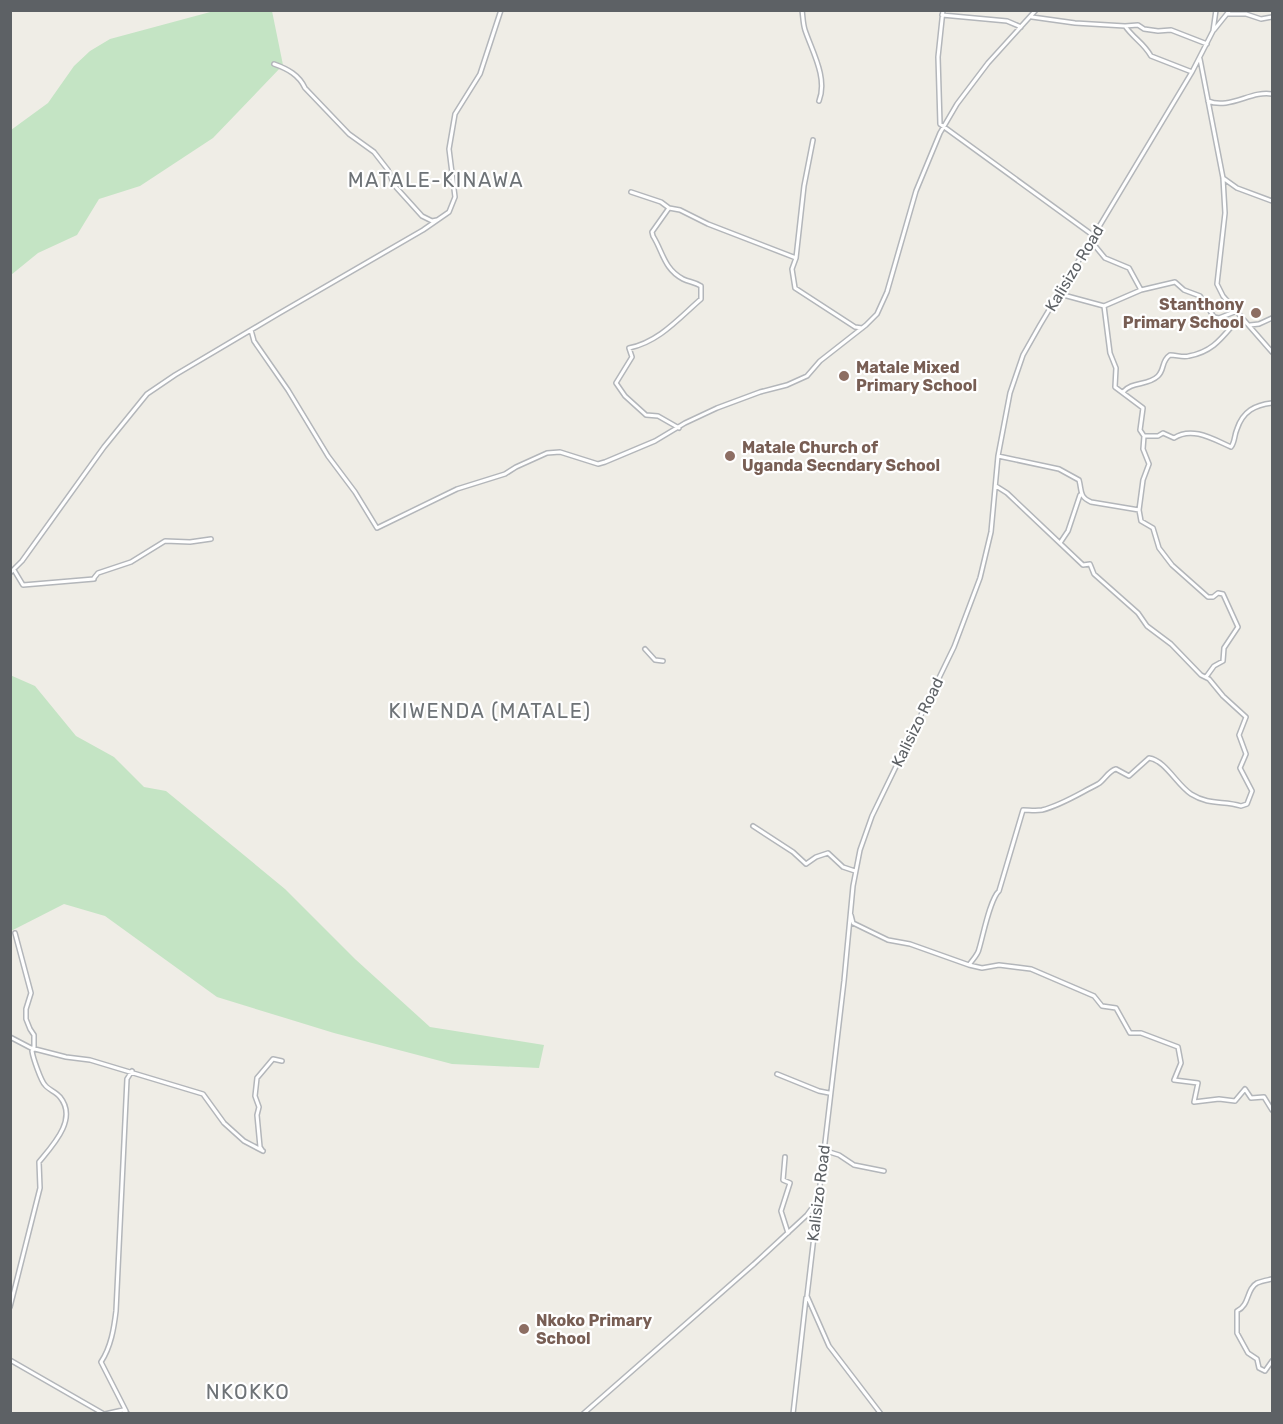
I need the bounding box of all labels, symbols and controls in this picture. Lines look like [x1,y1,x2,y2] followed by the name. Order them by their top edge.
[348,168,524,192] district label: MATALE-KINAWA
[1041,222,1108,315] street label: Kalisizo Road
[1123,295,1244,332] place label: Stanthony Primary School
[1249,306,1263,320] marker: Stanthony Primary School
[856,358,977,395] place label: Matale Mixed Primary School
[837,369,851,383] marker: Matale Mixed Primary School
[742,438,940,475] place label: Matale Church of Uganda Secndary School
[723,449,737,463] marker: Matale Church of Uganda Secndary School
[888,674,947,770] street label: Kalisizo Road
[388,699,592,723] district label: KIWENDA (MATALE)
[803,1144,834,1242] street label: Kalisizo Road
[536,1311,652,1348] place label: Nkoko Primary School
[517,1322,531,1336] marker: Nkoko Primary School
[206,1380,290,1404] district label: NKOKKO

